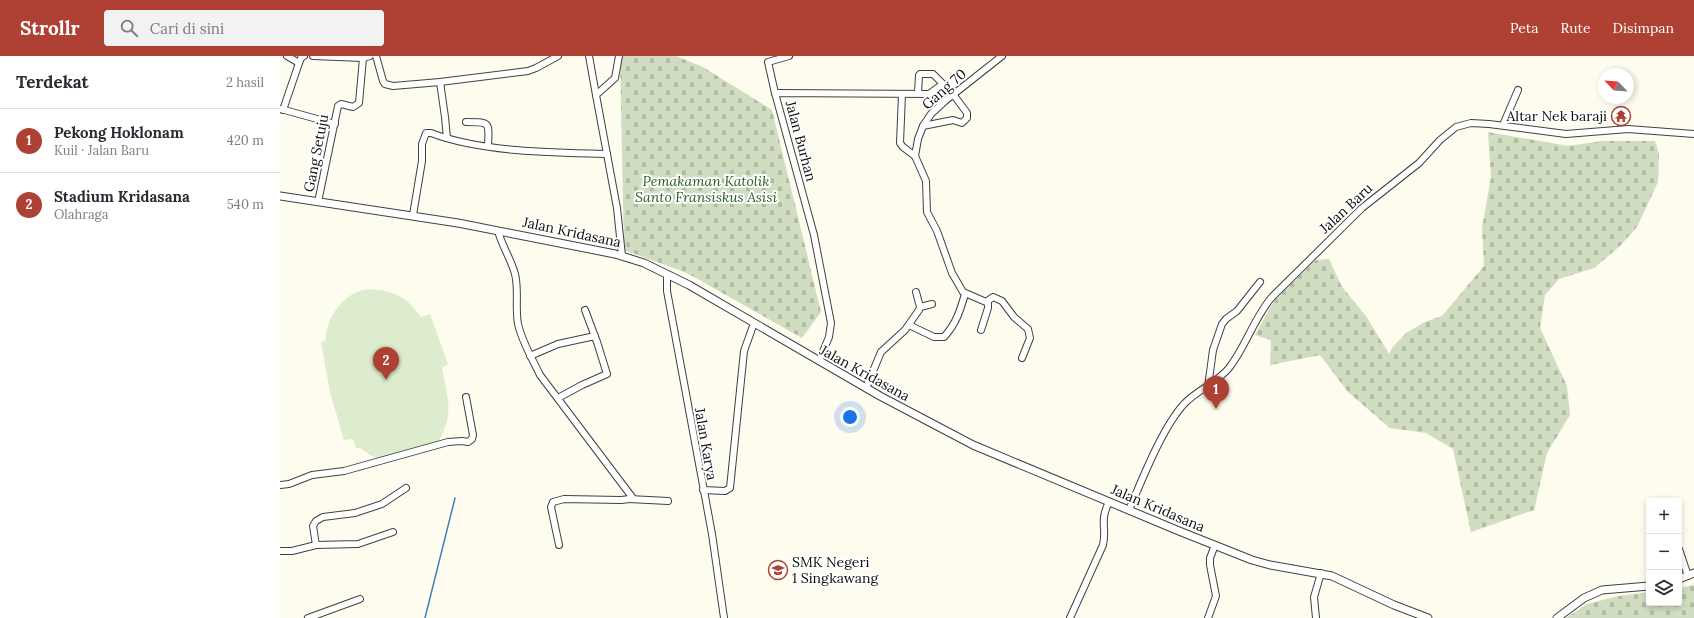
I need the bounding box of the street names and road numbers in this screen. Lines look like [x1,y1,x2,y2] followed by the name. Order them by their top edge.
[918,65,970,113] street label: Gang 70
[781,98,821,184] street label: Jalan Burhan
[300,112,332,194] street label: Gang Setuju
[1315,179,1376,238] street label: Jalan Baru
[520,213,623,251] street label: Jalan Kridasana
[816,340,913,405] street label: Jalan Kridasana
[691,405,721,482] street label: Jalan Karya
[1108,480,1208,536] street label: Jalan Kridasana

